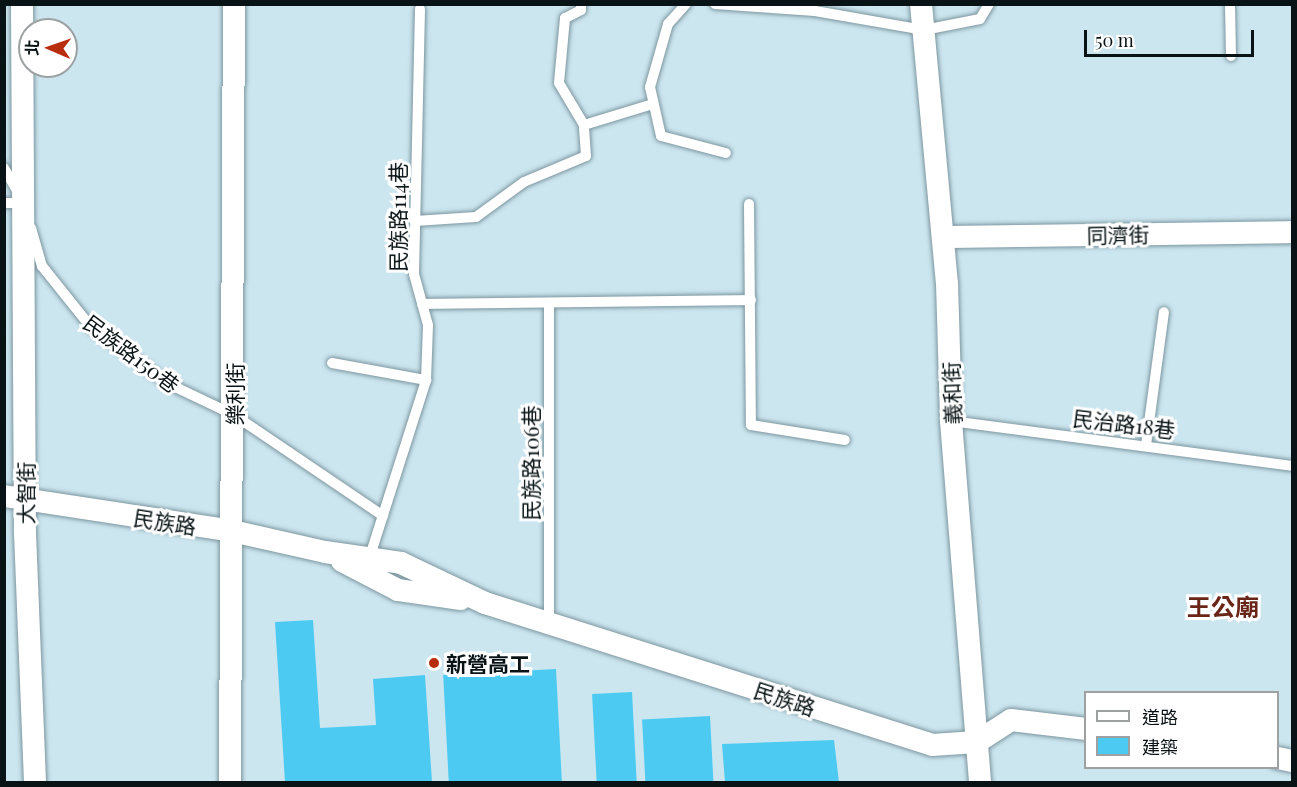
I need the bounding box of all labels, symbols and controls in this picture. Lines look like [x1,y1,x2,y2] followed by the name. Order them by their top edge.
[18,18,78,78] north arrow
[1087,18,1256,56] scale bar
[1095,28,1134,52] text: 50 m
[21,39,42,56] text: 北
[384,162,410,272] street label: 民族路114巷
[1086,221,1150,247] street label: 同濟街
[79,309,185,397] street label: 民族路150巷
[937,361,965,425] street label: 義和街
[221,363,247,425] street label: 樂利街
[1072,404,1176,442] street label: 民治路18巷
[517,405,543,521] street label: 民族路106巷
[12,462,38,524] street label: 大智街
[132,504,198,538] street label: 民族路
[1187,593,1259,621] district label: 王公廟
[446,650,530,676] place label: 新營高工
[427,656,441,670] marker: 新營高工
[751,676,819,720] street label: 民族路
[1084,691,1279,769] legend
[1142,705,1178,729] text: 道路
[1142,735,1178,759] text: 建築

